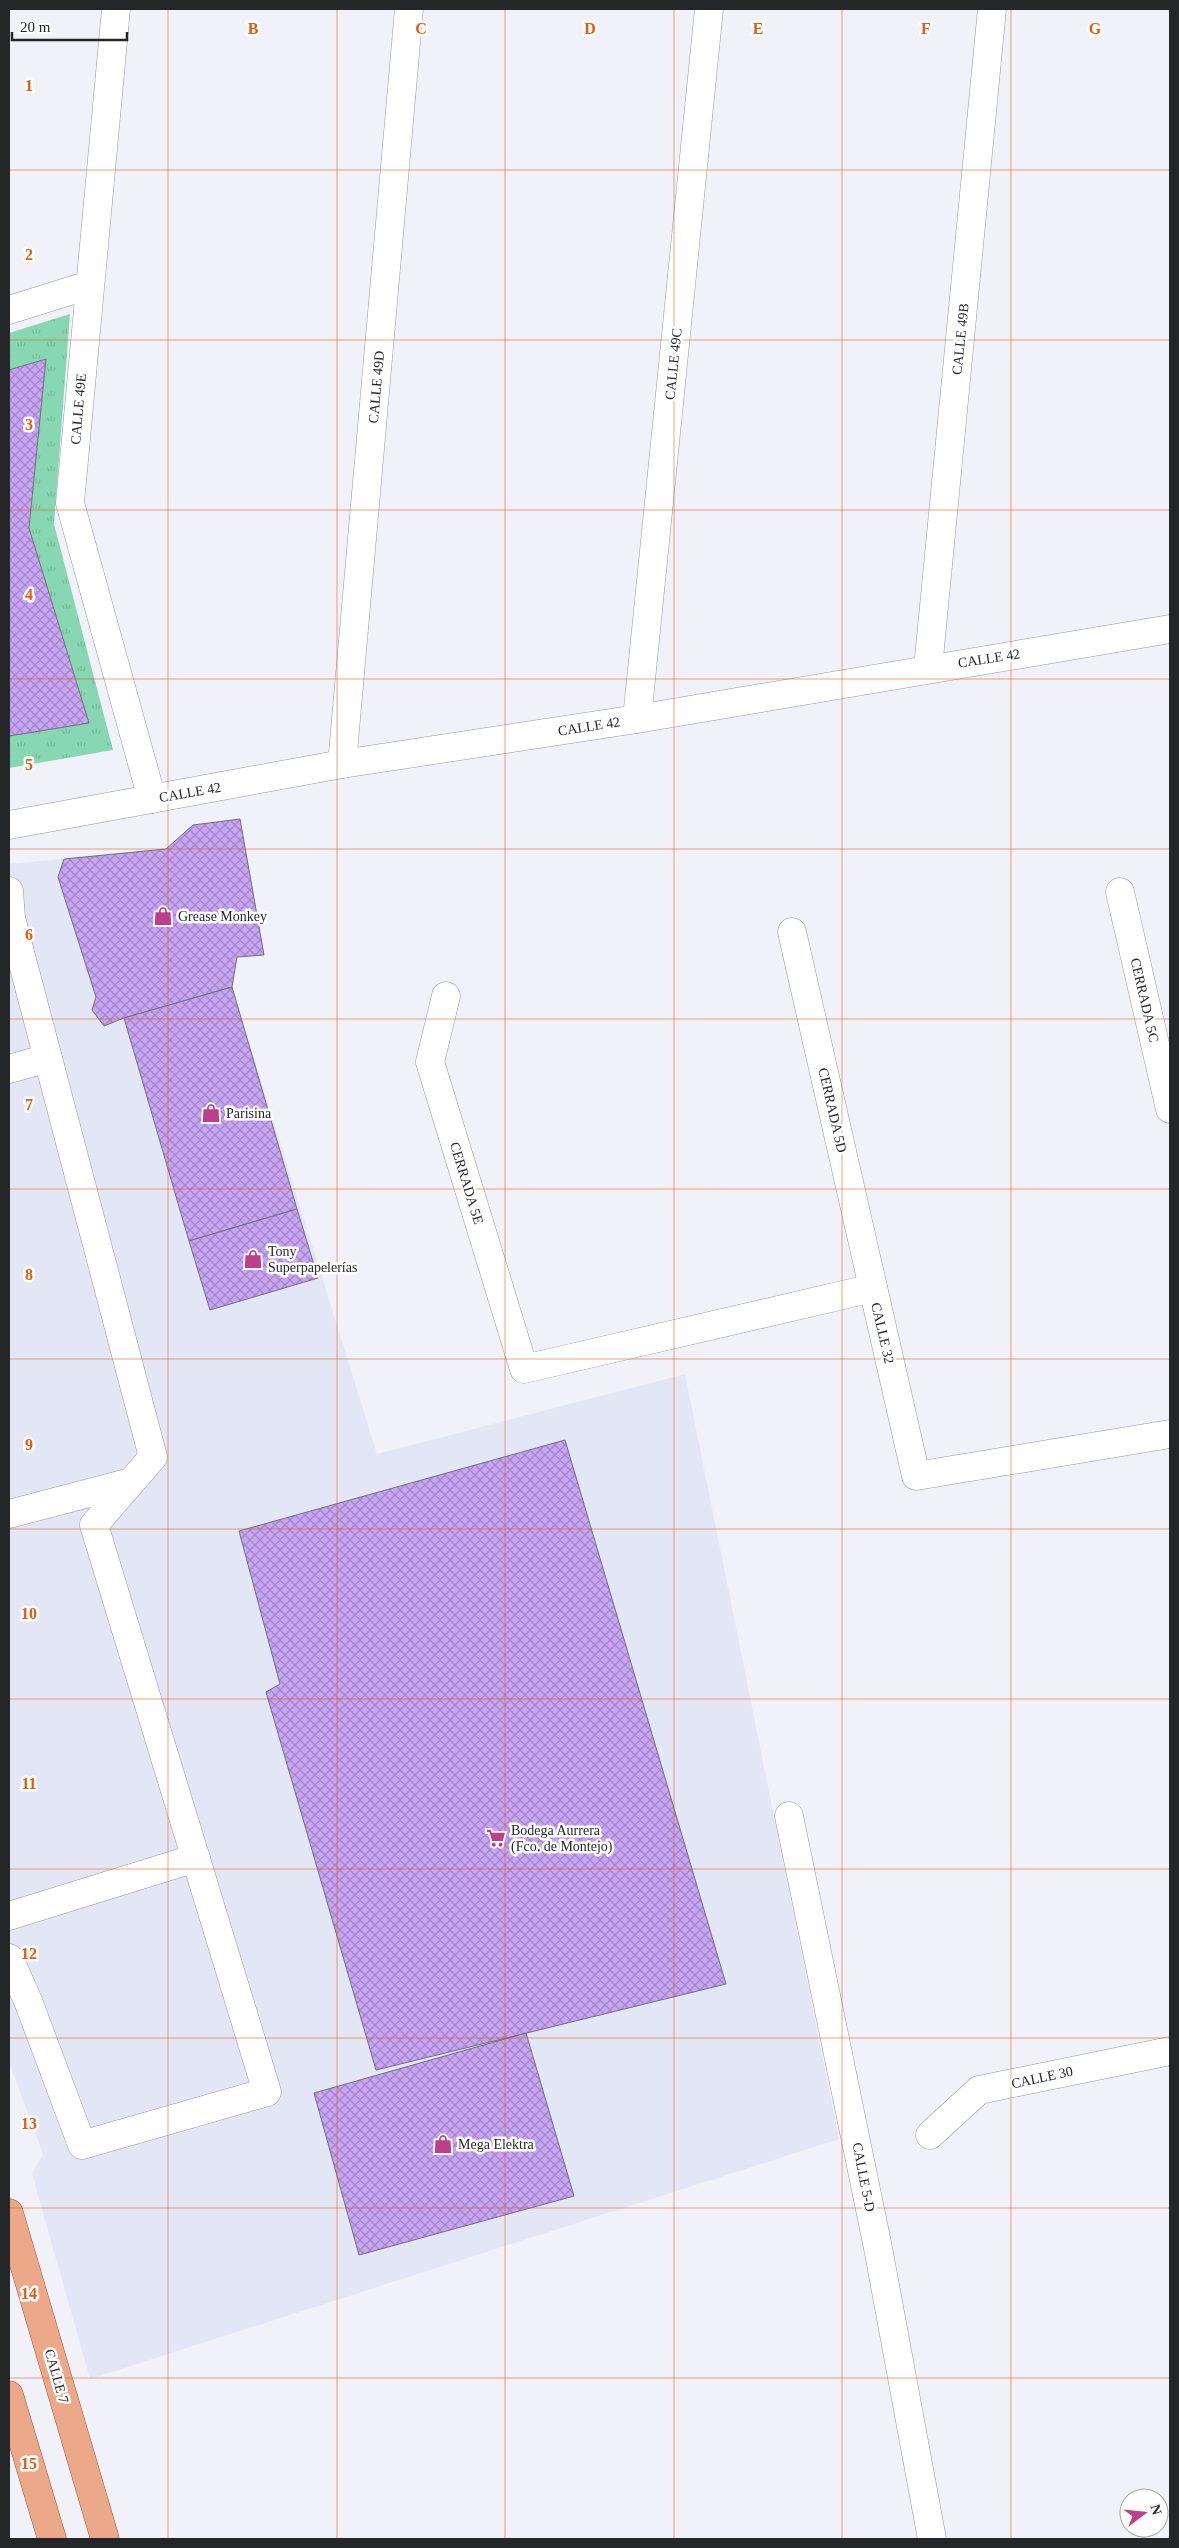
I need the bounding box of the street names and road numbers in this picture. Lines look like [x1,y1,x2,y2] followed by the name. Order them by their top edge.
[949,302,972,376] street label: CALLE 49B
[662,327,685,401] street label: CALLE 49C
[366,350,387,424] street label: CALLE 49D
[68,373,89,445] street label: CALLE 49E
[957,646,1021,671] street label: CALLE 42
[557,714,621,739] street label: CALLE 42
[158,780,222,805] street label: CALLE 42
[1128,957,1161,1044] street label: CERRADA 5C
[815,1066,850,1154] street label: CERRADA 5D
[447,1140,486,1226] street label: CERRADA 5E
[868,1301,897,1365] street label: CALLE 32
[1010,2064,1074,2091] street label: CALLE 30
[849,2141,878,2213] street label: CALLE 5-D
[42,2347,71,2405] street label: CALLE 7

